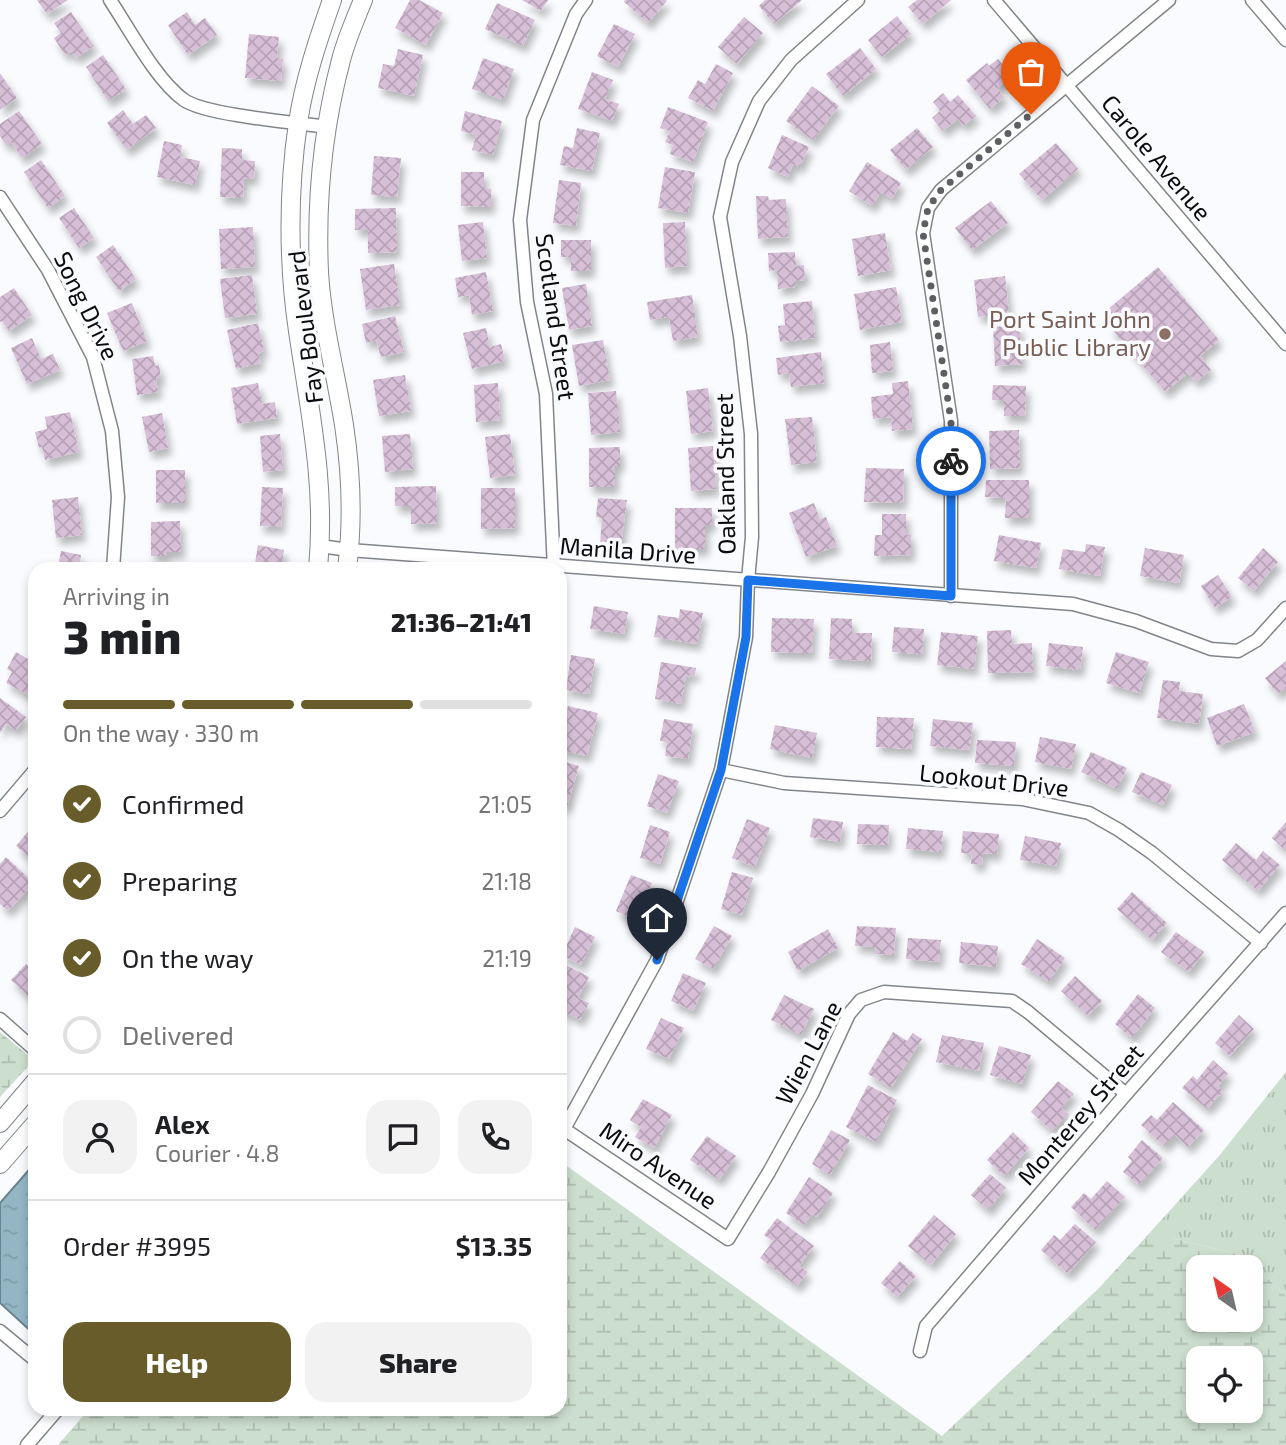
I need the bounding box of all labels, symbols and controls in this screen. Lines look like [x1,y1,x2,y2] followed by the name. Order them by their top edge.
[1001,42,1061,114] pin
[1012,53,1050,91] icon: bag
[1096,88,1218,226] street label: Carole Avenue
[530,232,583,402] street label: Scotland Street
[49,247,126,364] street label: Song Drive
[281,249,328,405] street label: Fay Boulevard
[989,304,1151,361] place label: Port Saint John Public Library
[1157,326,1173,342] marker: Port Saint John Public Library
[709,393,740,555] street label: Oakland Street
[916,426,986,496] courier
[932,442,970,480] icon: bike
[559,530,697,569] street label: Manila Drive
[63,582,170,610] text: Arriving in
[391,606,532,637] text: 21:36–21:41
[63,608,181,663] text: 3 min
[63,719,259,747] text: On the way · 330 m
[918,757,1070,802] street label: Lookout Drive
[63,785,101,823] icon: check
[122,788,245,819] text: Confirmed
[478,790,532,818] text: 21:05
[63,862,101,900] icon: check
[122,865,237,896] text: Preparing
[481,867,532,895] text: 21:18
[627,888,687,960] pin
[638,899,676,937] icon: home
[63,939,101,977] icon: check
[122,942,253,973] text: On the way
[482,944,532,972] text: 21:19
[768,995,847,1109] street label: Wien Lane
[122,1019,234,1050] text: Delivered
[1011,1038,1149,1190] street label: Monterey Street
[63,1100,137,1174] button: person
[366,1100,440,1174] button: chat
[458,1100,532,1174] button: phone
[155,1108,210,1139] text: Alex
[595,1115,723,1215] street label: Miro Avenue
[155,1139,279,1167] text: Courier · 4.8
[63,1230,211,1261] text: Order #3995
[456,1230,532,1261] text: $13.35
[1186,1255,1264,1332] north arrow
[1186,1255,1263,1423] map controls
[63,1322,291,1402] button: Help
[305,1322,532,1402] button: Share
[1186,1346,1263,1423] button: locate

